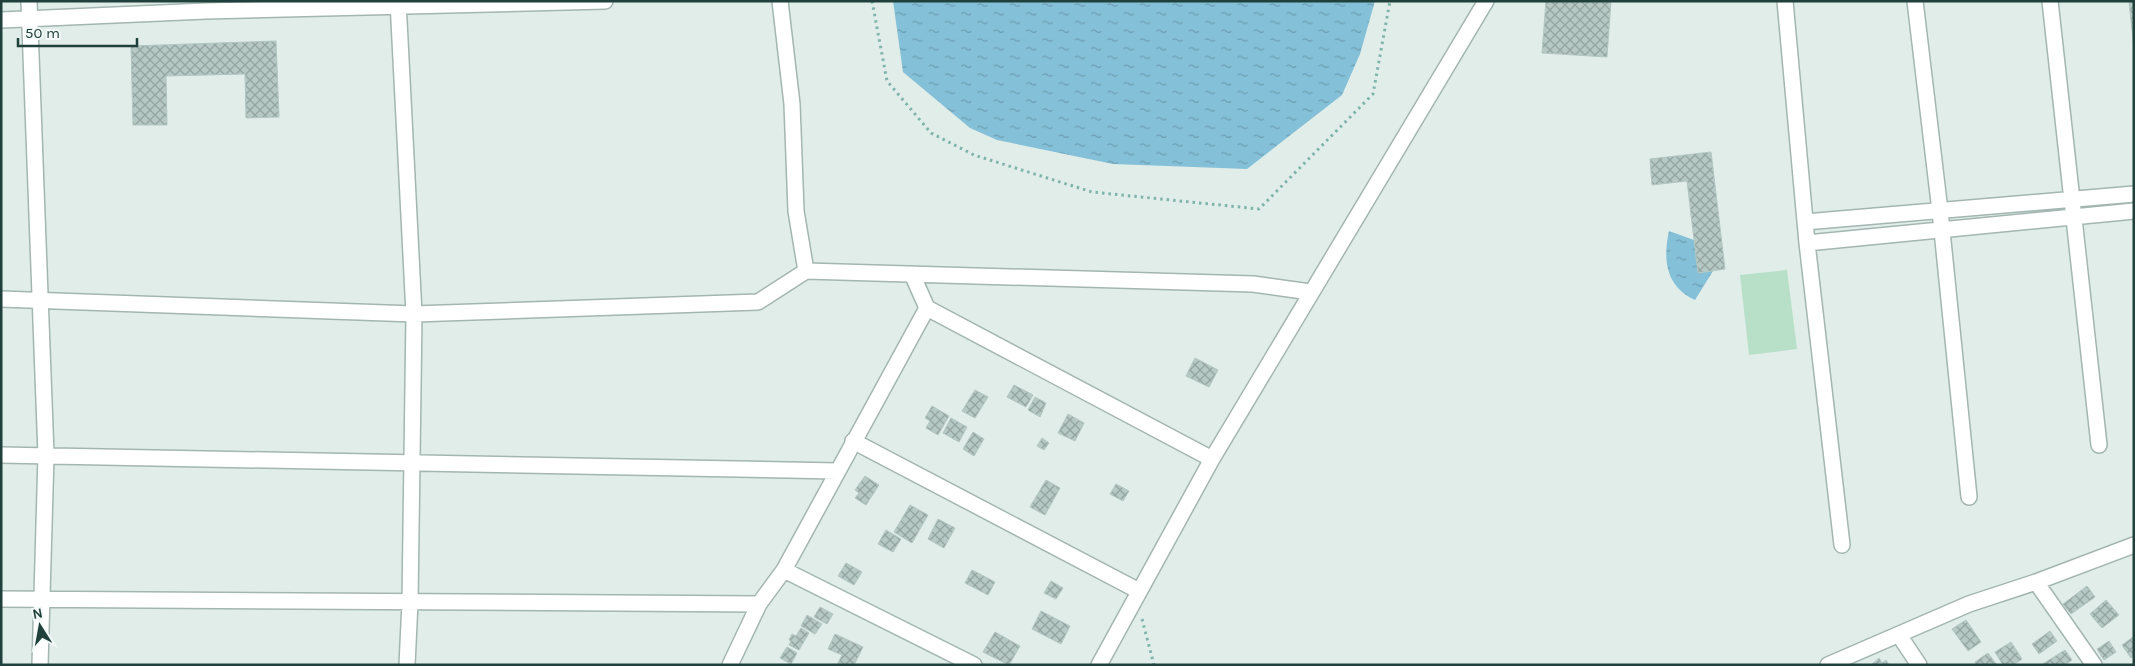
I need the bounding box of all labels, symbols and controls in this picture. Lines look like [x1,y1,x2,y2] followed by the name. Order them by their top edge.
[18,15,136,47] scale bar
[25,24,60,42] text: 50 m
[15,601,65,651] north arrow
[31,604,44,623] text: N

